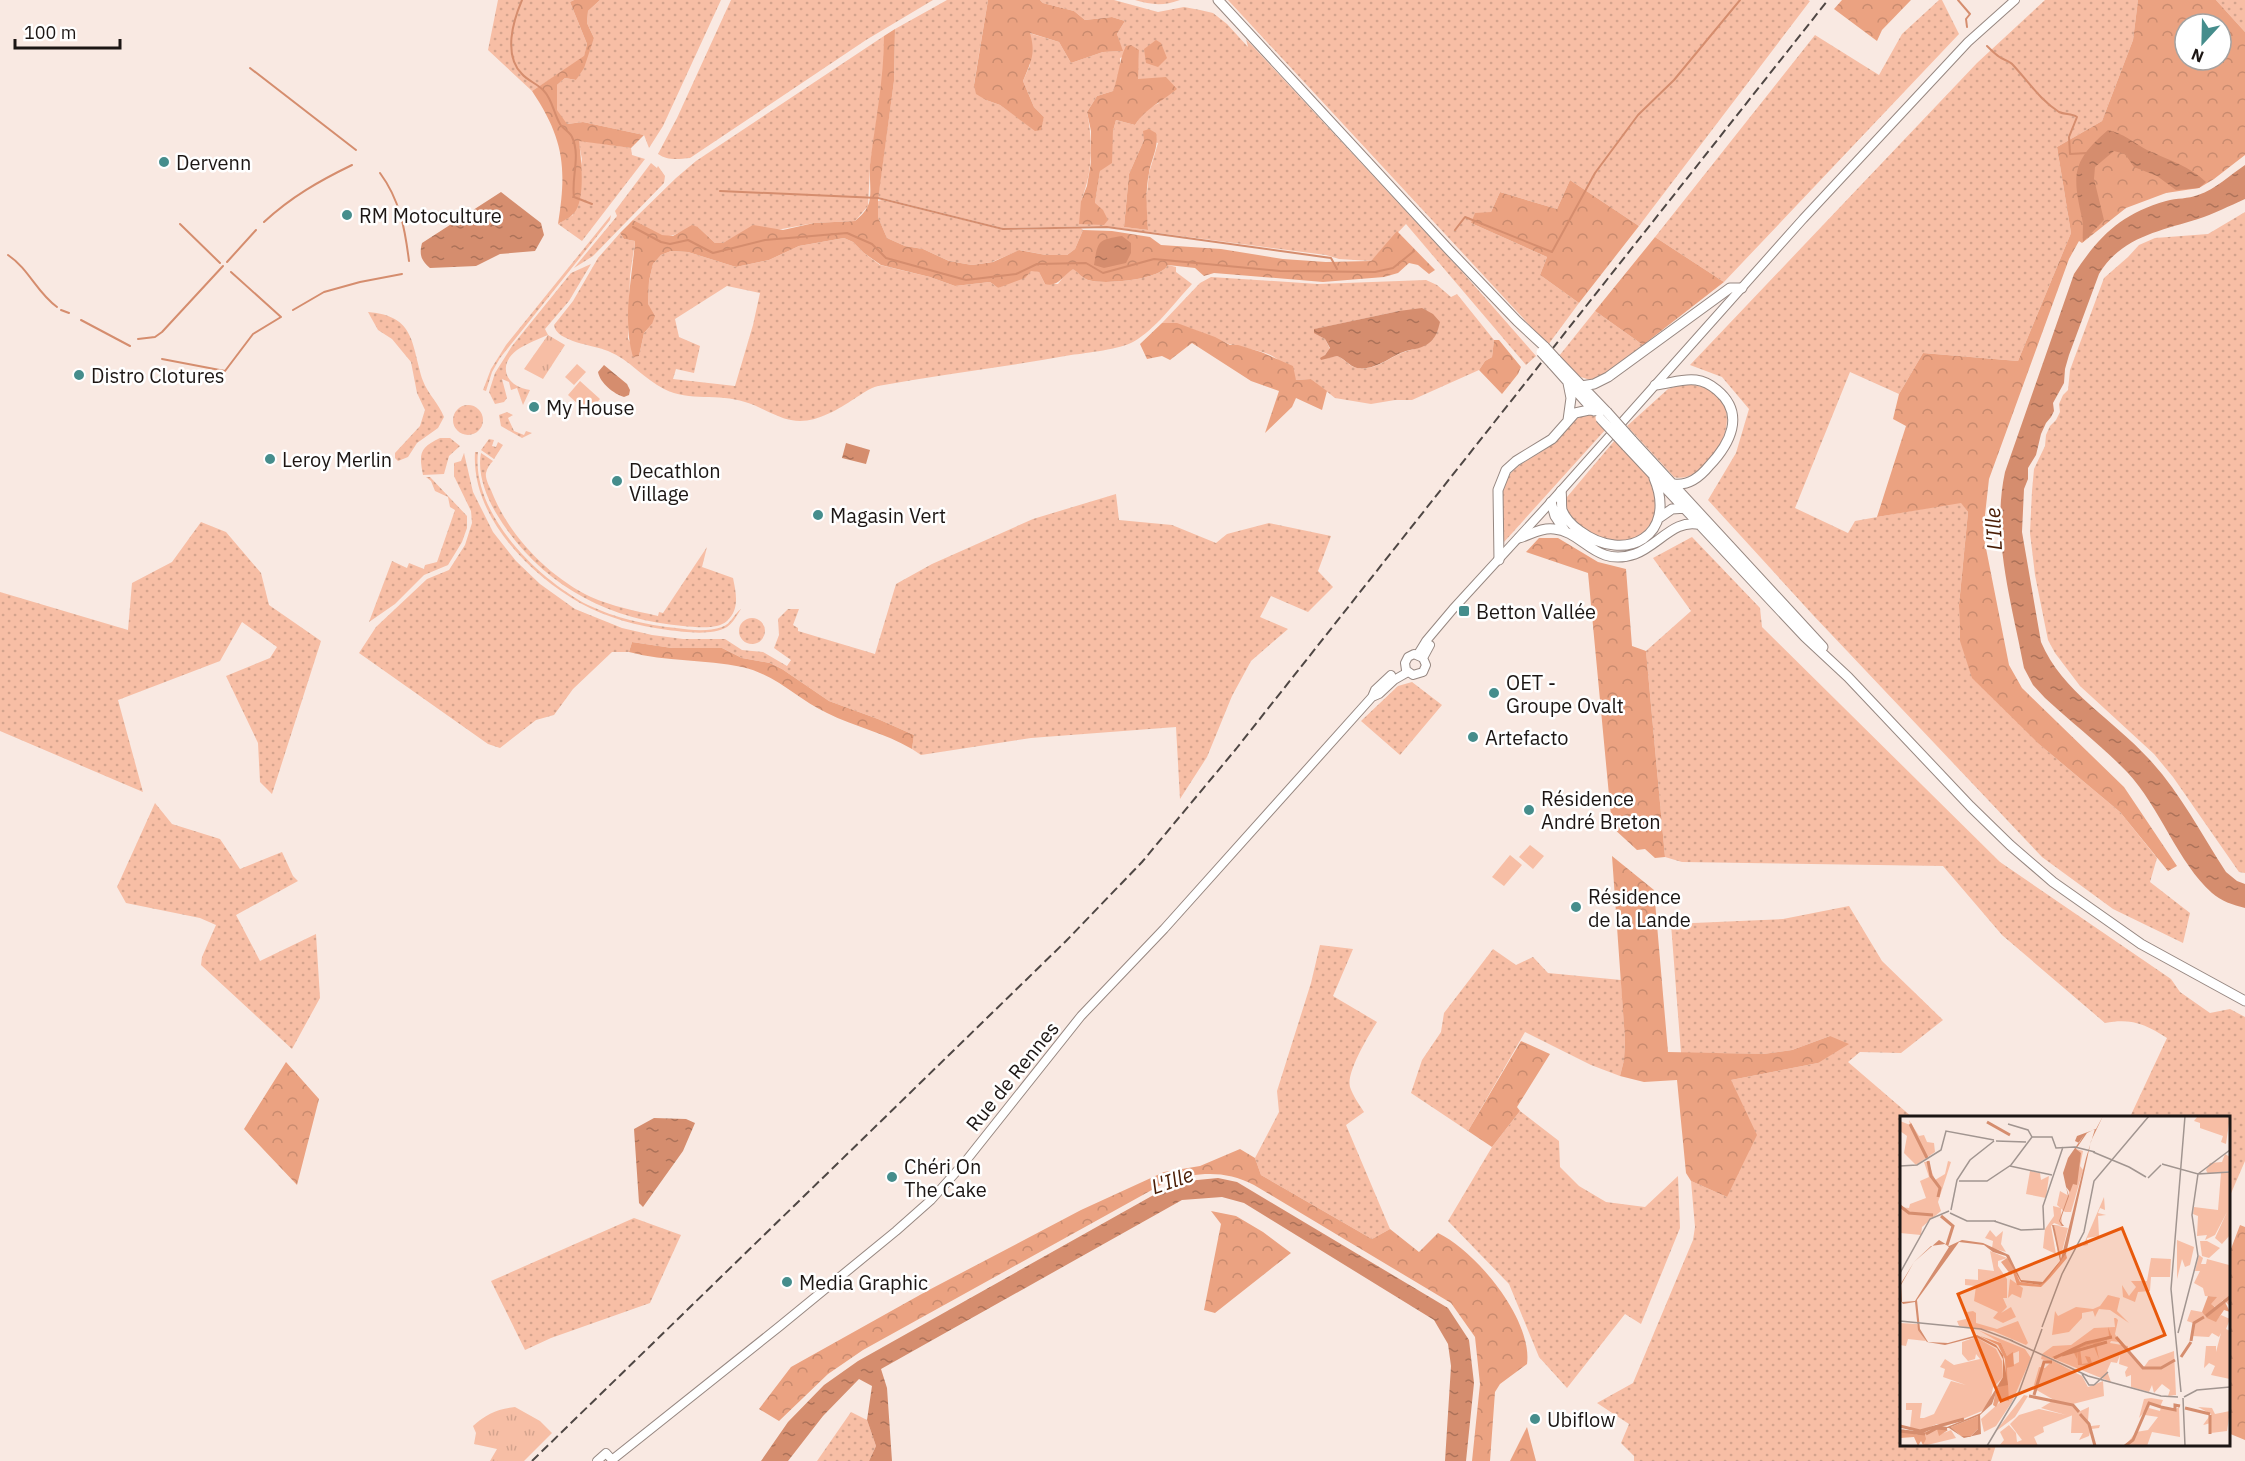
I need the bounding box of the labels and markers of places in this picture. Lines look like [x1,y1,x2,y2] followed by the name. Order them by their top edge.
[176,149,251,176] place label: Dervenn
[157,155,171,169] marker: Dervenn
[359,202,502,229] place label: RM Motoculture
[340,208,354,222] marker: RM Motoculture
[91,362,225,389] place label: Distro Clotures
[72,368,86,382] marker: Distro Clotures
[546,394,634,421] place label: My House
[527,400,541,414] marker: My House
[282,446,392,473] place label: Leroy Merlin
[263,452,277,466] marker: Leroy Merlin
[629,457,721,507] place label: Decathlon Village
[610,474,624,488] marker: Decathlon Village
[830,502,946,529] place label: Magasin Vert
[811,508,825,522] marker: Magasin Vert
[1476,598,1596,625] place label: Betton Vallée
[1457,604,1471,618] marker: Betton Vallée
[1506,669,1624,719] place label: OET - Groupe Ovalt
[1487,686,1501,700] marker: OET - Groupe Ovalt
[1485,724,1569,751] place label: Artefacto
[1466,730,1480,744] marker: Artefacto
[1541,785,1661,835] place label: Résidence André Breton
[1522,803,1536,817] marker: Résidence André Breton
[1588,883,1691,933] place label: Résidence de la Lande
[1569,900,1583,914] marker: Résidence de la Lande
[904,1153,987,1203] place label: Chéri On The Cake
[885,1170,899,1184] marker: Chéri On The Cake
[799,1269,928,1296] place label: Media Graphic
[780,1275,794,1289] marker: Media Graphic
[1547,1406,1616,1433] place label: Ubiflow
[1528,1412,1542,1426] marker: Ubiflow

